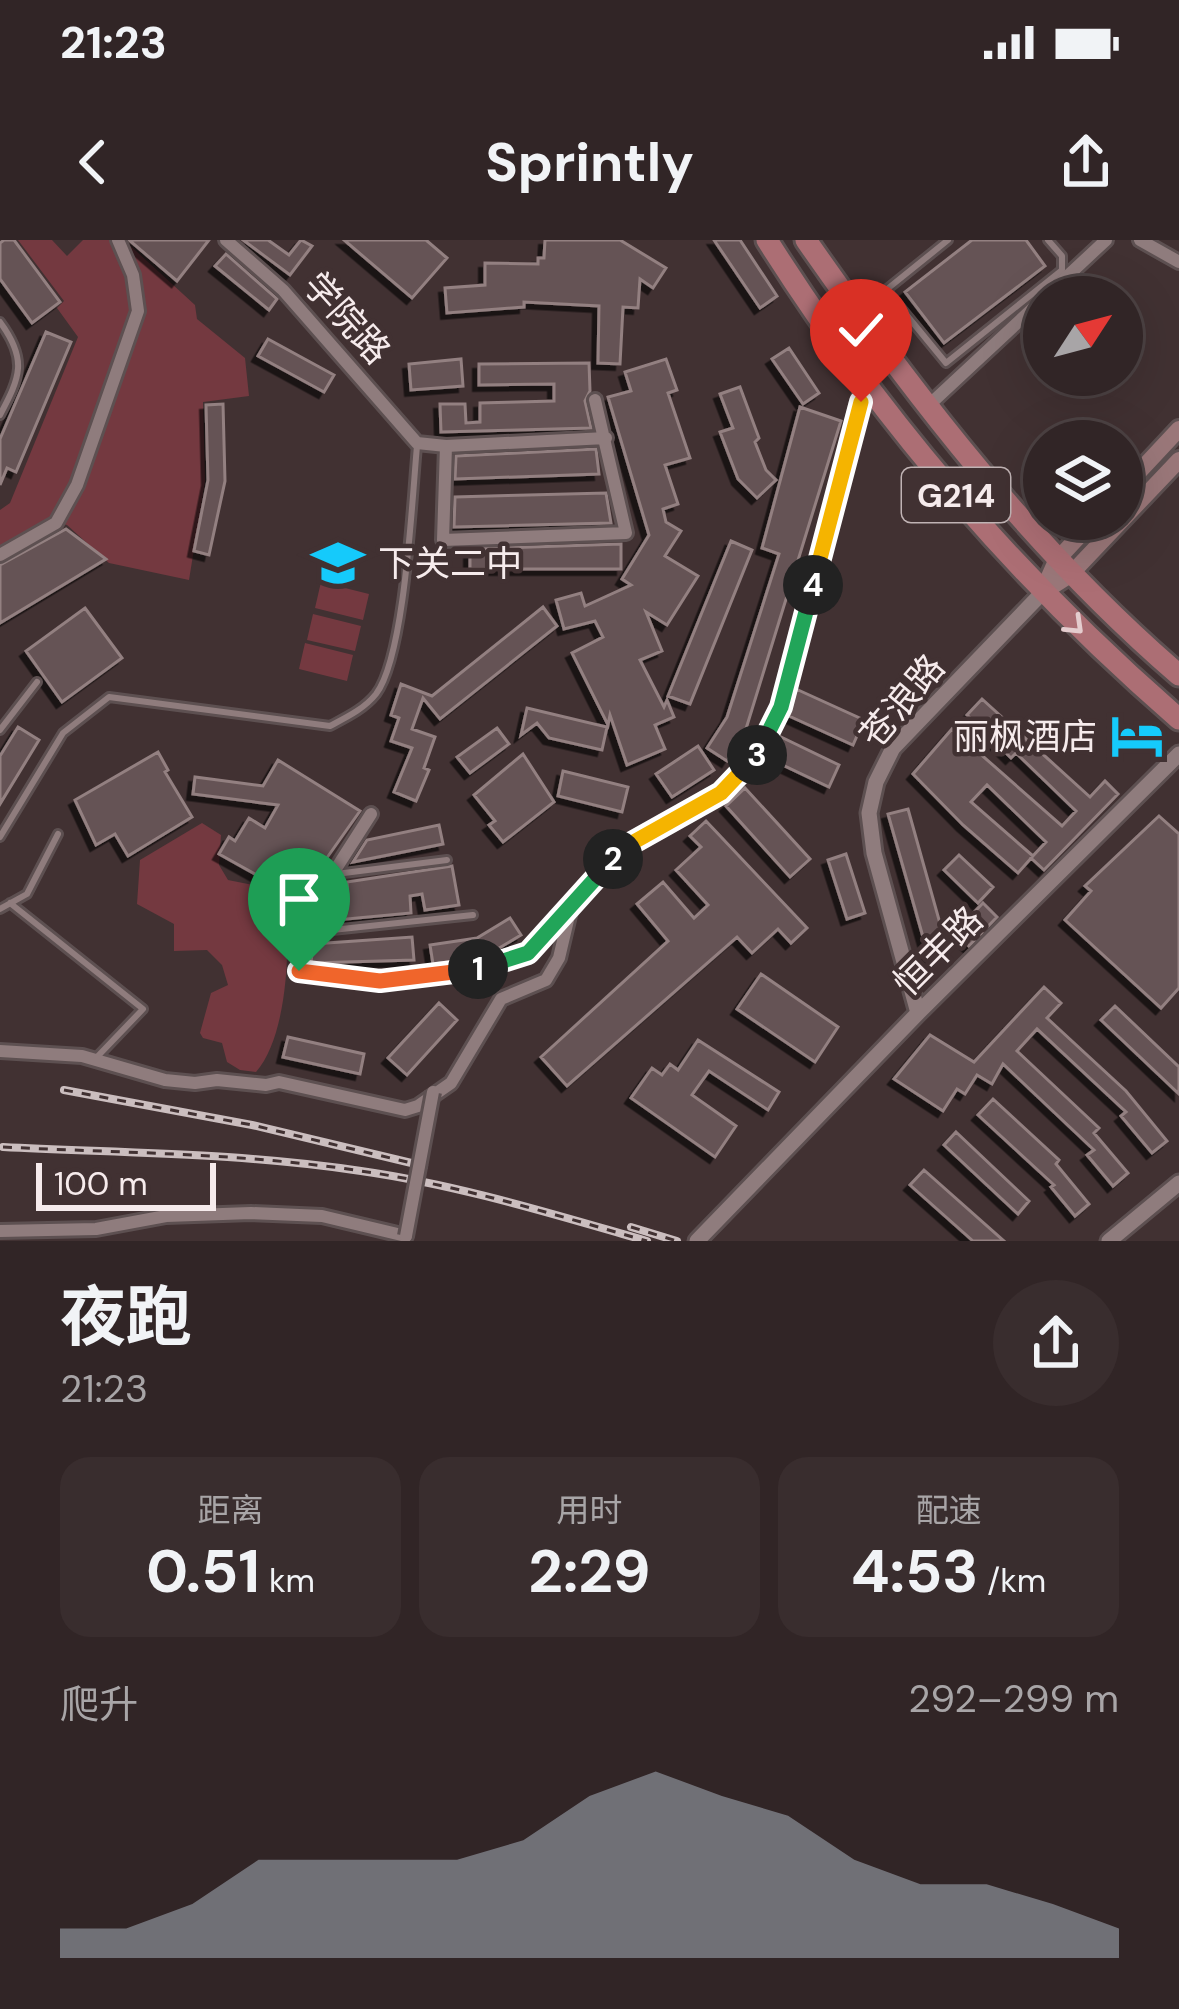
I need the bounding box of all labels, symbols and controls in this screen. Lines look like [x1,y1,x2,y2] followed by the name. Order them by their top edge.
[60,13,167,72] text: 21:23
[485,127,694,198] text: Sprintly
[60,129,126,195] icon: back
[1053,129,1119,195] icon: share
[293,262,401,374] street label: 学院路
[1023,276,1143,396] north arrow
[1023,276,1143,540] map controls
[810,279,912,402] pin
[828,297,894,363] icon: check
[1023,420,1143,540] button: layers
[902,468,1010,522] road number: G214
[309,534,367,592] school or university icon: 下关二中
[378,540,522,587] place label: 下关二中
[783,555,843,615] pin: 4
[802,563,824,606] text: 4
[1062,612,1083,634] one-way arrow
[849,645,955,757] street label: 苍浪路
[1108,707,1166,765] hotel icon: 丽枫酒店
[953,713,1097,760] place label: 丽枫酒店
[727,725,787,785] pin: 3
[747,733,767,776] text: 3
[583,829,643,889] pin: 2
[603,837,623,880] text: 2
[248,848,350,971] pin
[266,866,332,932] icon: arrive
[883,896,993,1006] street label: 恒丰路
[448,939,508,999] pin: 1
[472,947,484,990] text: 1
[36,1157,216,1210] scale bar
[54,1162,148,1205] text: 100 m
[60,1275,192,1360] text: 夜跑
[993,1280,1119,1406] button: share
[60,1363,148,1414] text: 21:23
[198,1489,264,1532] text: 距离
[557,1489,623,1532] text: 用时
[916,1489,982,1532] text: 配速
[146,1532,260,1611] text: 0.51
[528,1532,651,1611] text: 2:29
[851,1532,979,1611] text: 4:53
[260,1559,315,1602] text: km
[979,1559,1046,1602] text: /km
[908,1673,1119,1724] text: 292–299 m
[60,1679,138,1730] text: 爬升

